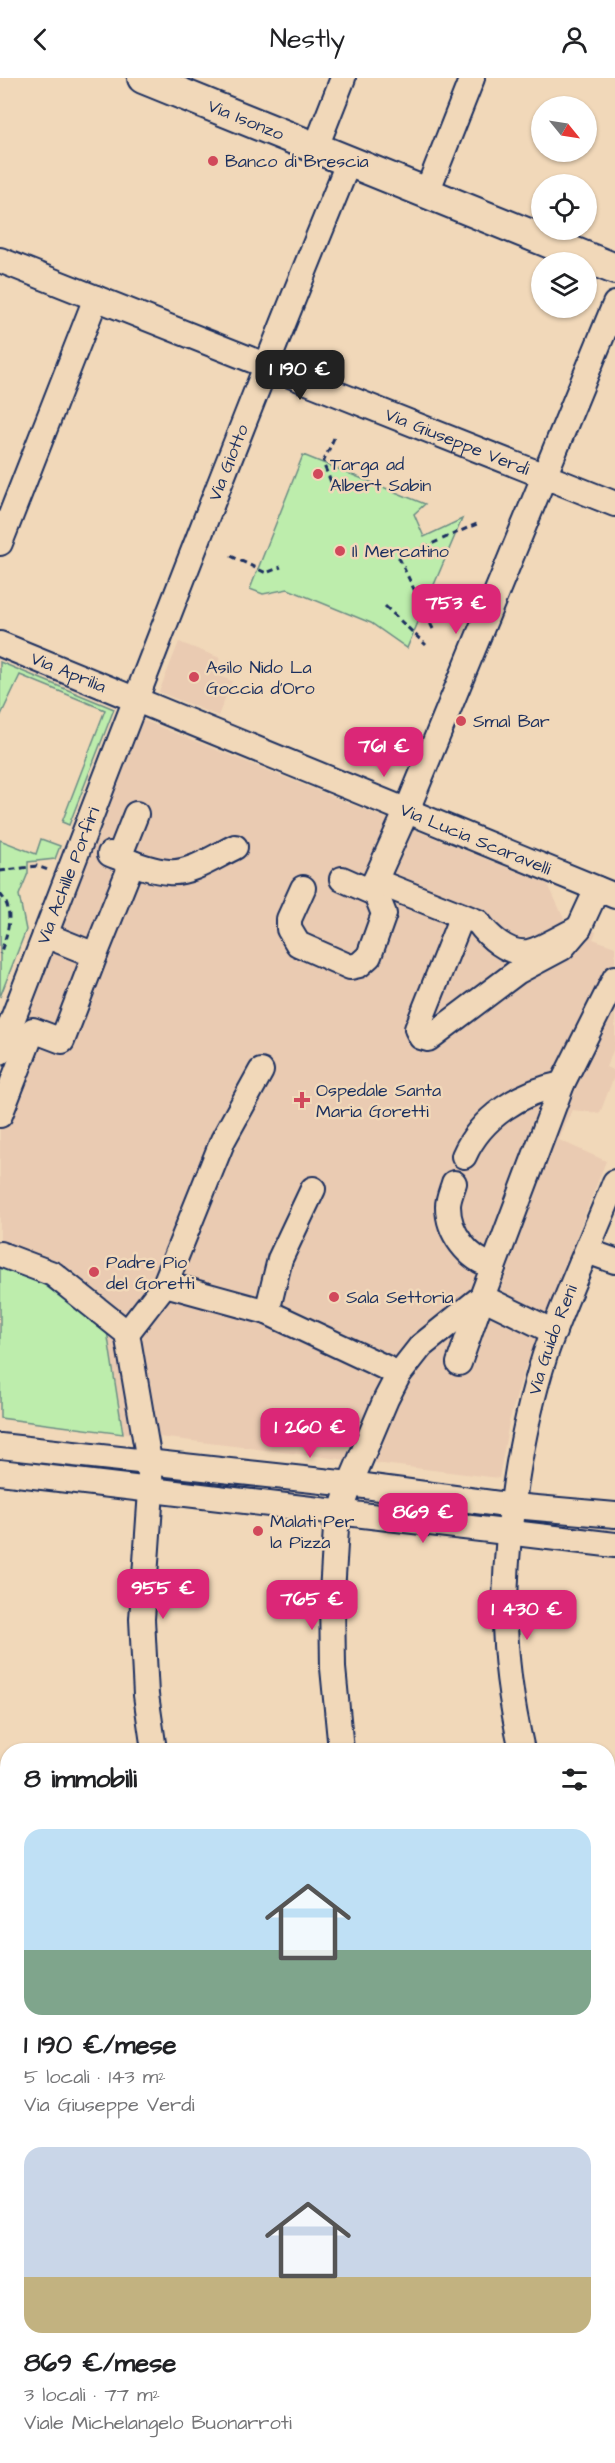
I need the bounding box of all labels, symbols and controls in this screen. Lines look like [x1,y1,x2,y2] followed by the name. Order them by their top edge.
[270,20,345,58] text: Nestly
[24,23,57,56] icon: back
[558,23,591,56] icon: person
[204,93,288,147] street label: Via Isonzo
[531,96,597,162] north arrow
[531,96,597,318] map controls
[225,149,369,174] place label: Banco di Brescia
[206,154,220,168] marker: Banco di Brescia
[531,174,597,240] button: locate
[531,252,597,318] button: layers
[245,350,355,401] pin: 1 190 €
[269,355,331,383] text: 1 190 €
[381,402,533,482] street label: Via Giuseppe Verdi
[202,421,255,505] street label: Via Giotto
[330,452,431,498] place label: Targa ad Albert Sabin
[311,467,325,481] marker: Targa ad Albert Sabin
[352,539,449,564] place label: Il Mercatino
[333,544,347,558] marker: Il Mercatino
[414,584,498,635] pin: 753 €
[426,589,486,617] text: 753 €
[27,646,110,699] street label: Via Aprilia
[206,655,315,701] place label: Asilo Nido La Goccia d'Oro
[187,670,201,684] marker: Asilo Nido La Goccia d'Oro
[473,709,550,734] place label: Smal Bar
[454,714,468,728] marker: Smal Bar
[342,727,426,778] pin: 761 €
[358,732,410,760] text: 761 €
[396,797,555,882] street label: Via Lucia Scaravelli
[31,803,106,948] street label: Via Achille Porfiri
[316,1078,441,1124] place label: Ospedale Santa Maria Goretti
[293,1091,311,1109] marker: Ospedale Santa Maria Goretti
[106,1250,195,1296] place label: Padre Pio del Goretti
[87,1265,101,1279] marker: Padre Pio del Goretti
[522,1281,584,1398] street label: Via Guido Reni
[346,1285,454,1310] place label: Sala Settoria
[327,1290,341,1304] marker: Sala Settoria
[255,1408,365,1459] pin: 1 260 €
[274,1413,346,1441] text: 1 260 €
[381,1493,465,1544] pin: 869 €
[393,1498,453,1526] text: 869 €
[270,1509,354,1555] place label: Malati Per la Pizza
[251,1524,265,1538] marker: Malati Per la Pizza
[121,1569,205,1620] pin: 955 €
[131,1574,195,1602] text: 955 €
[270,1580,354,1631] pin: 765 €
[281,1585,343,1613] text: 765 €
[472,1590,582,1641] pin: 1 430 €
[492,1595,562,1623] text: 1 430 €
[24,1761,137,1797] text: 8 immobili
[558,1763,591,1796] icon: filters
[254,1868,362,1976] icon: home
[24,2027,177,2063] text: 1 190 €/mese
[24,2063,166,2091] text: 5 locali · 143 m²
[24,2091,194,2119] text: Via Giuseppe Verdi
[254,2186,362,2294] icon: home
[24,2345,176,2381] text: 869 €/mese
[24,2381,160,2409] text: 3 locali · 77 m²
[24,2409,292,2437] text: Viale Michelangelo Buonarroti

